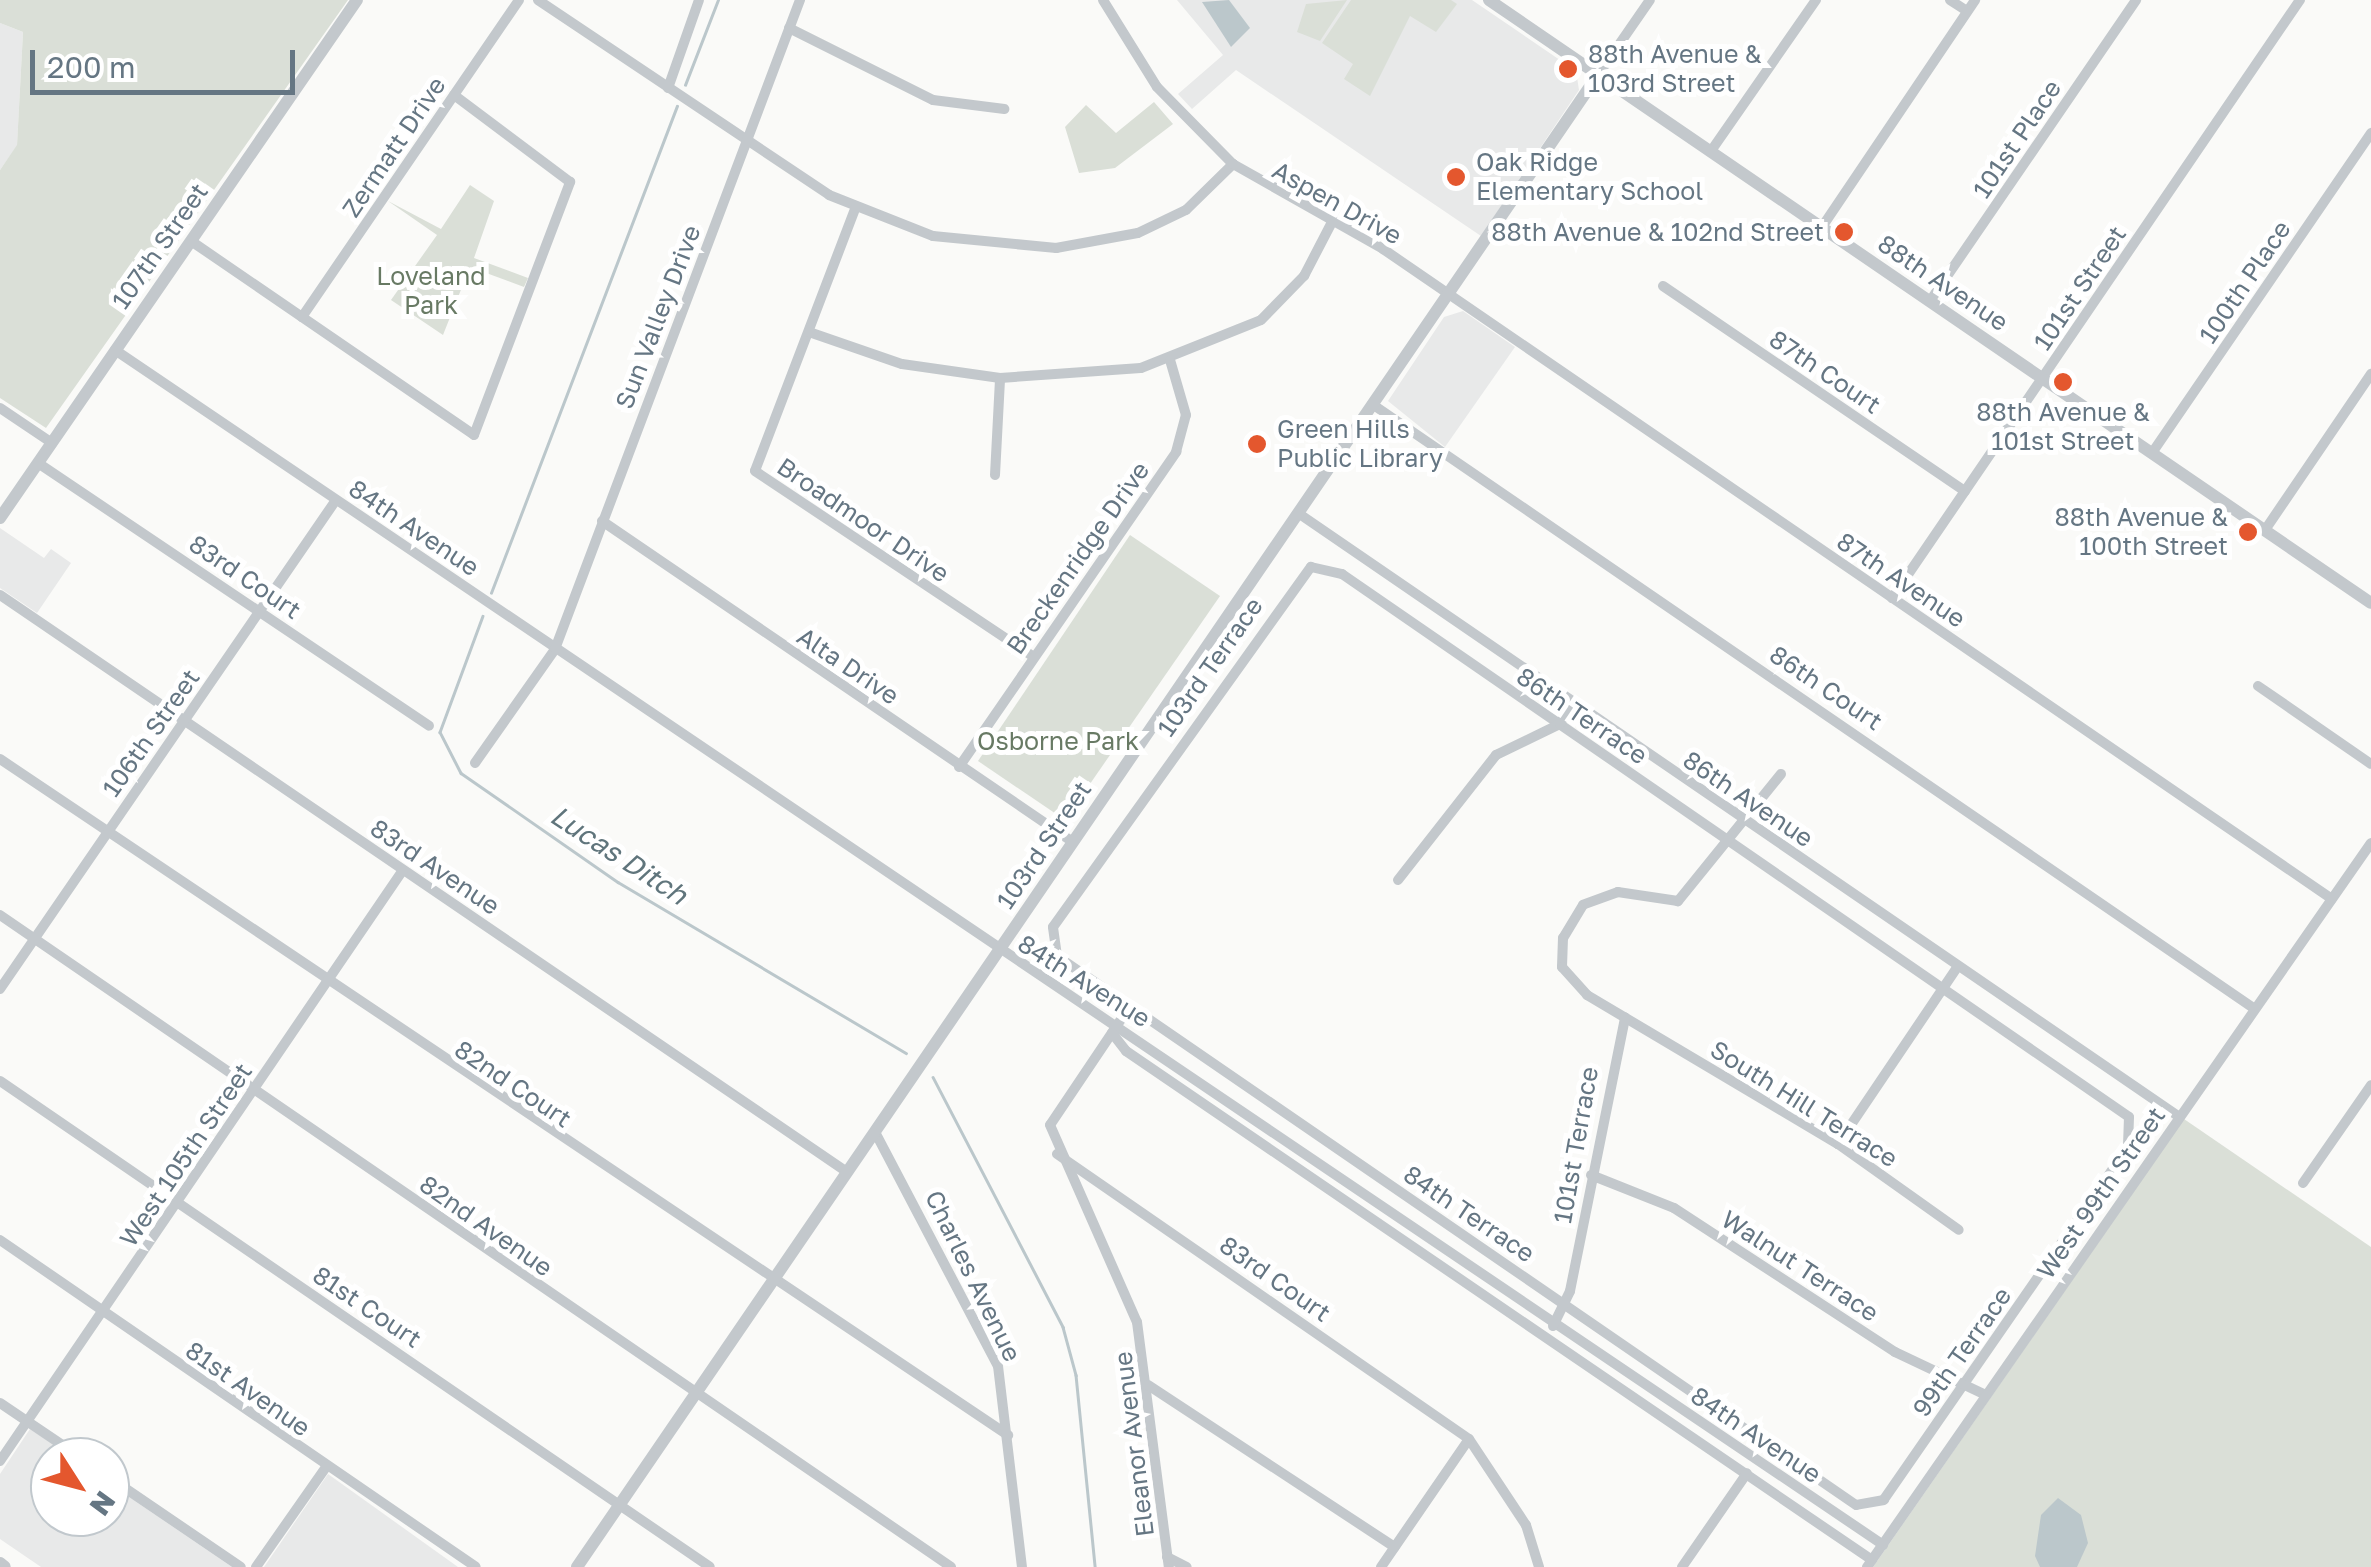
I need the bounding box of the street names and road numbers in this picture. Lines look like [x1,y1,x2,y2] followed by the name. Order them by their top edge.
[336,71,452,223] street label: Zermatt Drive
[1967,74,2067,204] street label: 101st Place
[1267,155,1407,251] street label: Aspen Drive
[106,177,214,315] street label: 107th Street
[2193,215,2297,349] street label: 100th Place
[2028,220,2132,356] street label: 101st Street
[609,221,707,413] street label: Sun Valley Drive
[1872,229,2014,337] street label: 88th Avenue
[1764,324,1886,420] street label: 87th Court
[771,451,955,589] street label: Broadmoor Drive
[1000,456,1156,660] street label: Breckenridge Drive
[343,474,485,582] street label: 84th Avenue
[1831,526,1971,634] street label: 87th Avenue
[183,529,307,625] street label: 83rd Court
[1151,592,1269,742] street label: 103rd Terrace
[791,621,905,711] street label: Alta Drive
[1764,639,1888,737] street label: 86th Court
[1511,661,1653,771] street label: 86th Terrace
[96,664,206,802] street label: 106th Street
[1677,745,1819,853] street label: 86th Avenue
[990,776,1098,914] street label: 103rd Street
[365,813,505,921] street label: 83rd Avenue
[1012,928,1156,1034] street label: 84th Avenue
[449,1034,577,1134] street label: 82nd Court
[1705,1034,1903,1174] street label: South Hill Terrace
[114,1058,258,1252] street label: West 105th Street
[1547,1064,1605,1226] street label: 101st Terrace
[2031,1101,2171,1285] street label: West 99th Street
[1398,1159,1540,1269] street label: 84th Terrace
[414,1169,558,1283] street label: 82nd Avenue
[919,1186,1027,1366] street label: Charles Avenue
[1716,1204,1884,1328] street label: Walnut Terrace
[1214,1230,1336,1328] street label: 83rd Court
[307,1260,427,1354] street label: 81st Court
[1906,1281,2018,1423] street label: 99th Terrace
[180,1335,316,1443] street label: 81st Avenue
[1108,1350,1160,1538] street label: Eleanor Avenue
[1685,1381,1827,1489] street label: 84th Avenue

